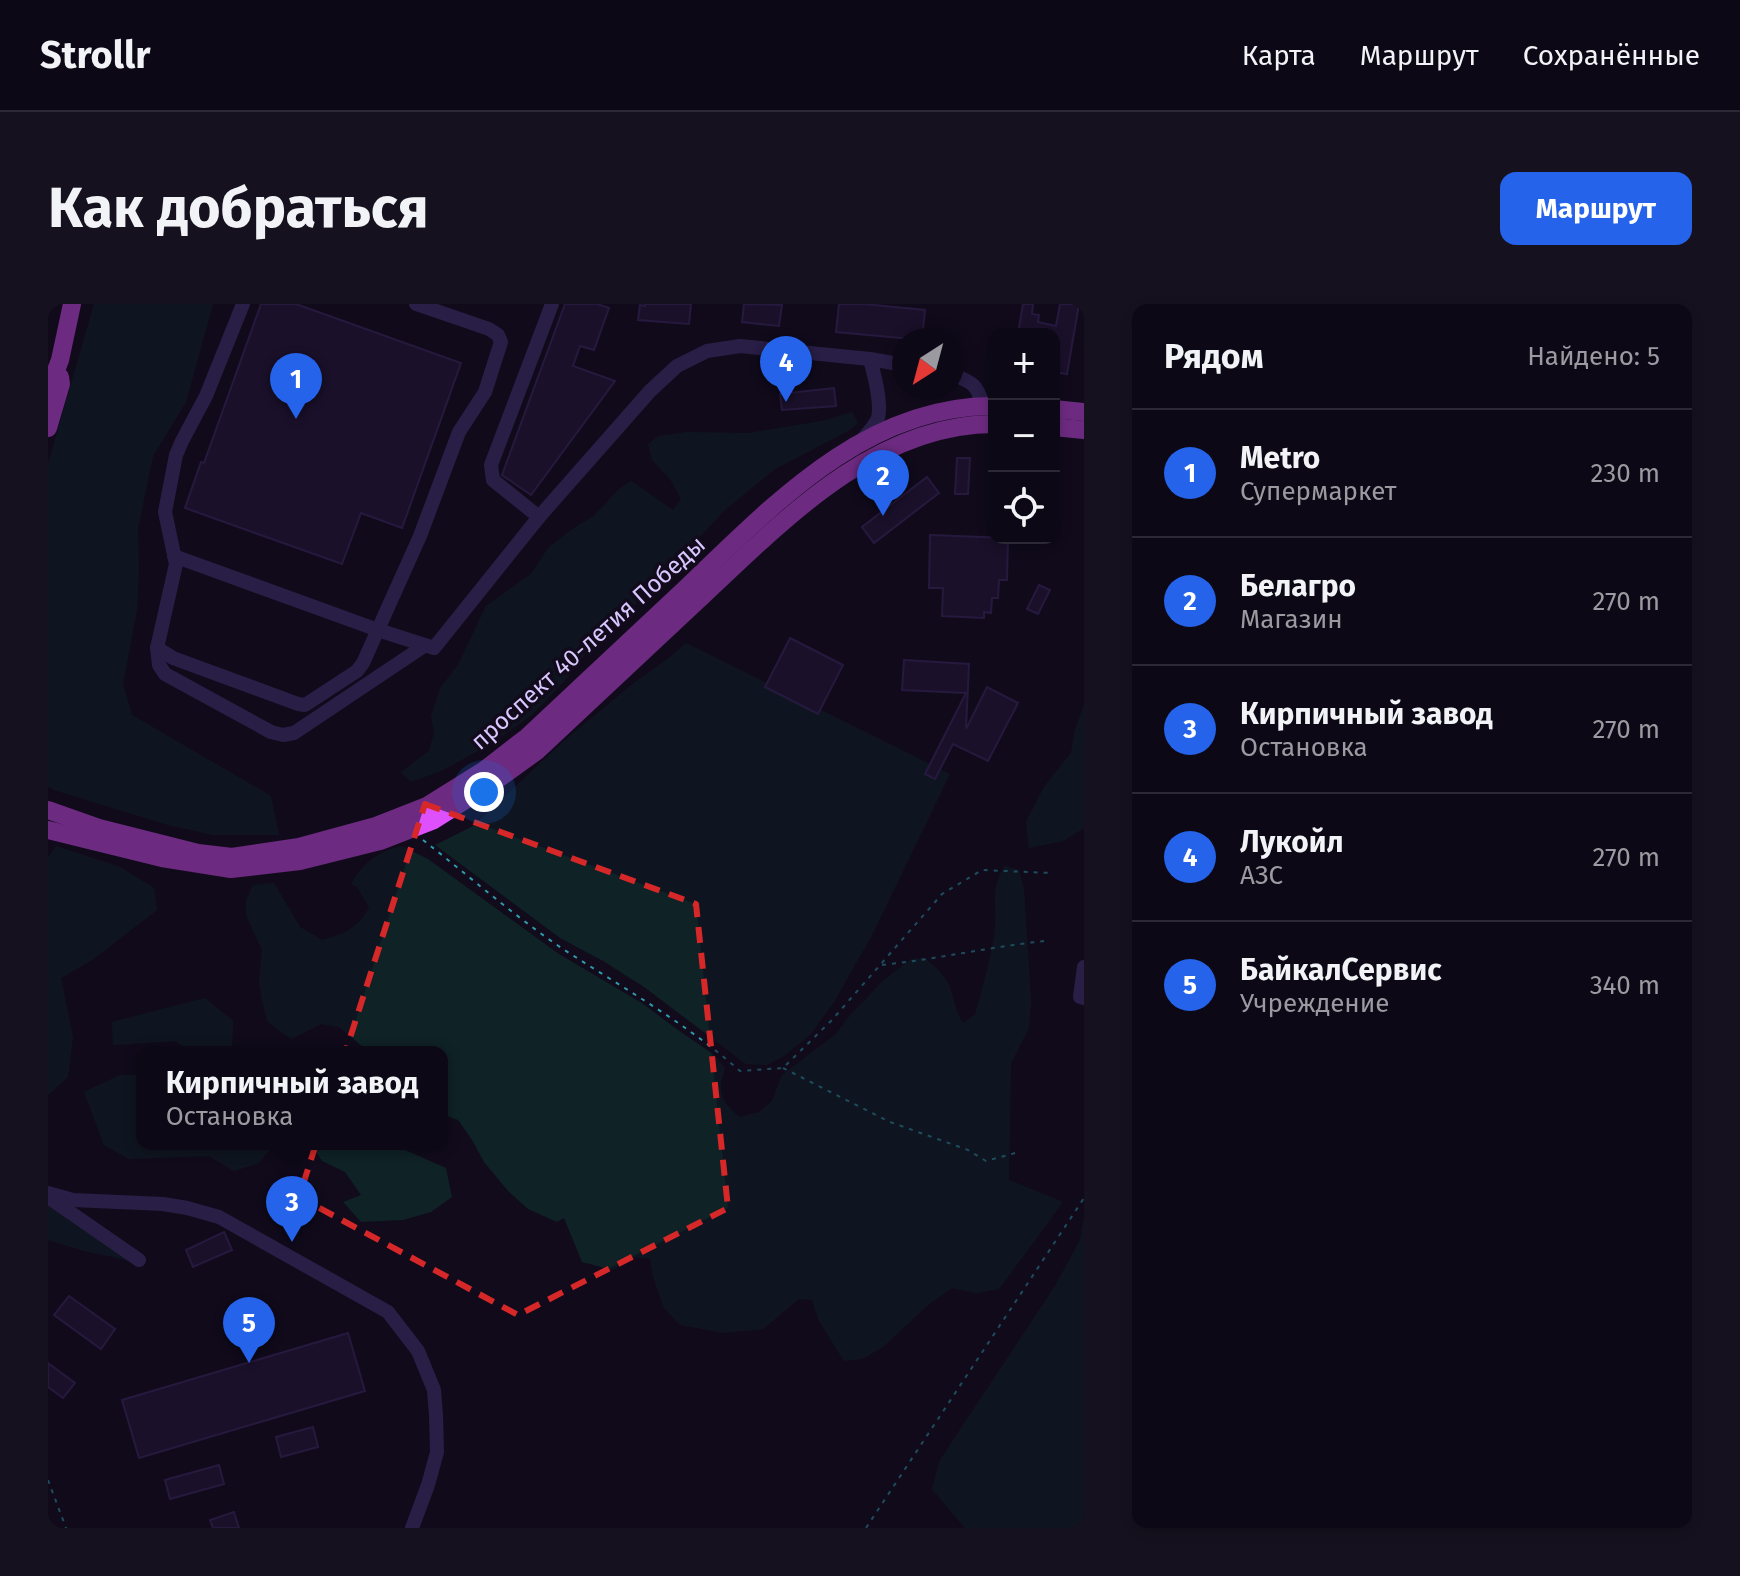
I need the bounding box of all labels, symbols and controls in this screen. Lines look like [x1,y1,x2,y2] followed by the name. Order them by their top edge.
[40,32,151,78] text: Strollr
[1242,39,1316,72] text: Карта
[1360,39,1479,72] text: Маршрут
[1523,39,1700,72] text: Сохранённые
[1500,172,1692,245] button: Маршрут
[48,175,429,242] text: Как добраться
[892,328,964,400] north arrow
[988,328,1060,544] map controls
[988,328,1060,400] button: +
[760,336,812,402] pin: 4
[1164,336,1263,377] text: Рядом
[1527,341,1660,372] text: Найдено: 5
[270,353,322,419] pin: 1
[988,400,1060,472] button: −
[1240,440,1320,476] text: Metro
[857,450,909,516] pin: 2
[1184,458,1196,489] text: 1
[1591,458,1660,489] text: 230 m
[988,472,1060,544] button: locate
[1240,476,1397,507] text: Супермаркет
[465,530,711,756] street label: проспект 40-летия Победы
[1240,568,1356,604] text: Белагро
[1183,586,1197,617] text: 2
[1592,586,1660,617] text: 270 m
[1240,604,1343,635] text: Магазин
[1240,696,1493,732] text: Кирпичный завод
[1183,714,1197,745] text: 3
[1592,714,1660,745] text: 270 m
[1240,732,1368,763] text: Остановка
[464,772,504,812] your location
[1240,824,1344,860] text: Лукойл
[1183,842,1197,873] text: 4
[1592,842,1660,873] text: 270 m
[1240,860,1283,891] text: АЗС
[1240,952,1442,988] text: БайкалСервис
[1183,970,1197,1001] text: 5
[1590,970,1660,1001] text: 340 m
[1240,988,1390,1019] text: Учреждение
[136,1046,448,1150] popup
[166,1065,418,1101] text: Кирпичный завод
[166,1101,293,1132] text: Остановка
[266,1176,318,1242] pin: 3
[223,1297,275,1363] pin: 5

